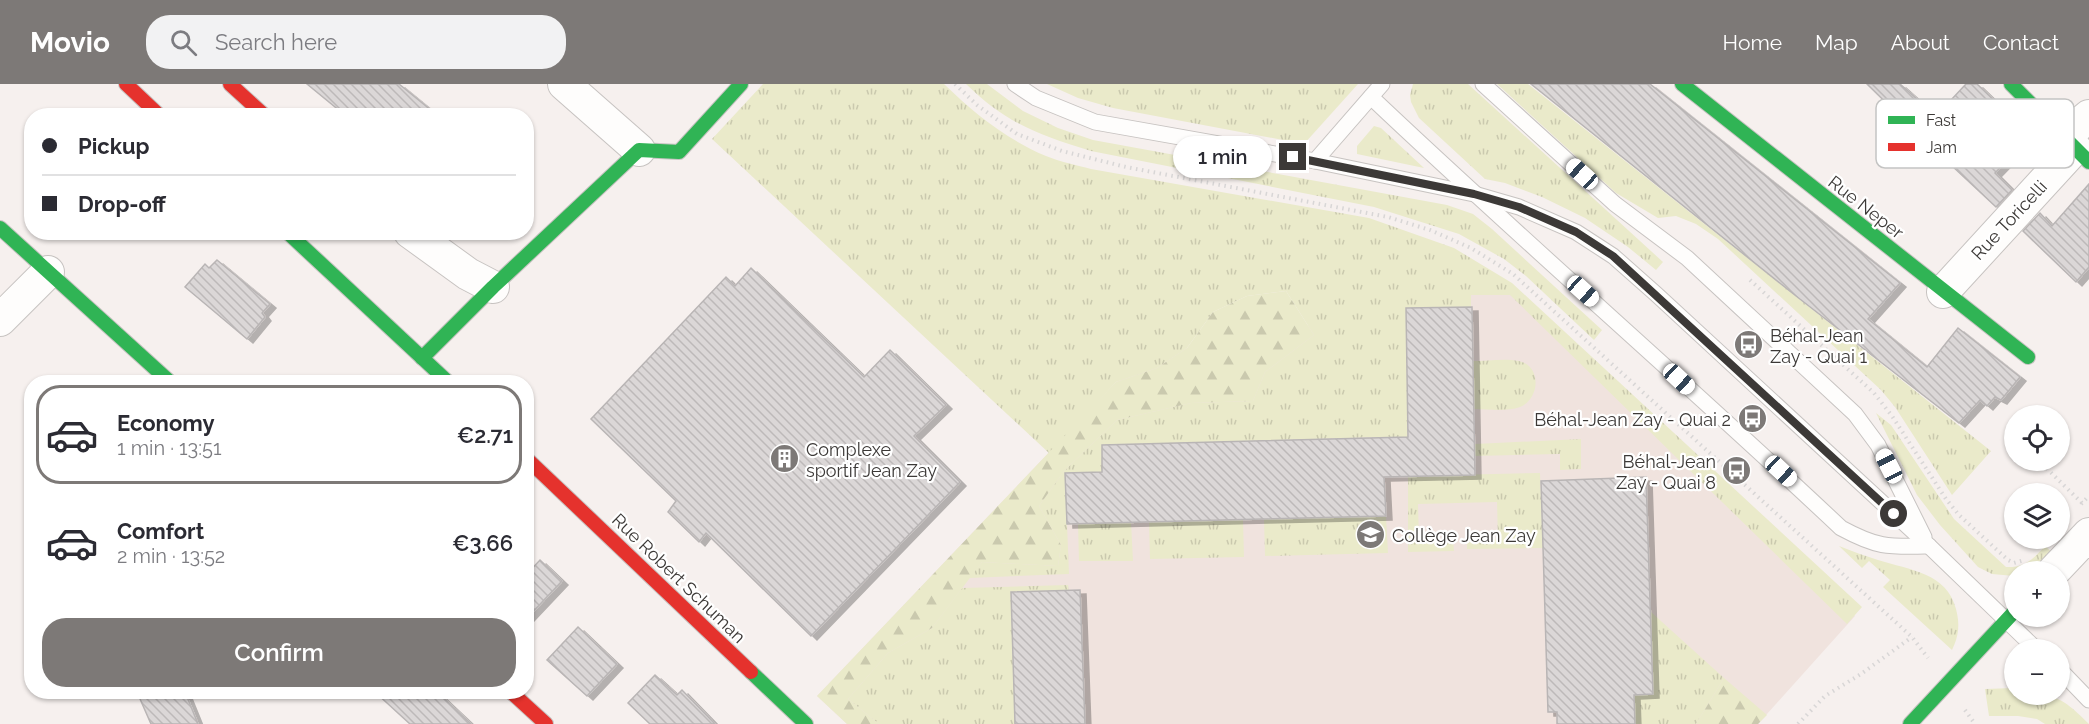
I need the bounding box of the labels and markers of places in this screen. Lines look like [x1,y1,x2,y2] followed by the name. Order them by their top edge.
[1770,325,1867,367] place label: Béhal-Jean Zay - Quai 1
[1733,329,1765,361] bus stop icon: Béhal-Jean Zay - Quai 1
[1736,403,1768,435] bus stop icon: Béhal-Jean Zay - Quai 2
[1534,409,1731,430] place label: Béhal-Jean Zay - Quai 2
[806,439,937,481] place label: Complexe sportif Jean Zay
[769,443,801,475] building icon: Complexe sportif Jean Zay
[1616,451,1716,493] place label: Béhal-Jean Zay - Quai 8
[1721,455,1753,487] bus stop icon: Béhal-Jean Zay - Quai 8
[1355,519,1387,551] school or university icon: Collège Jean Zay
[1392,525,1536,546] place label: Collège Jean Zay

